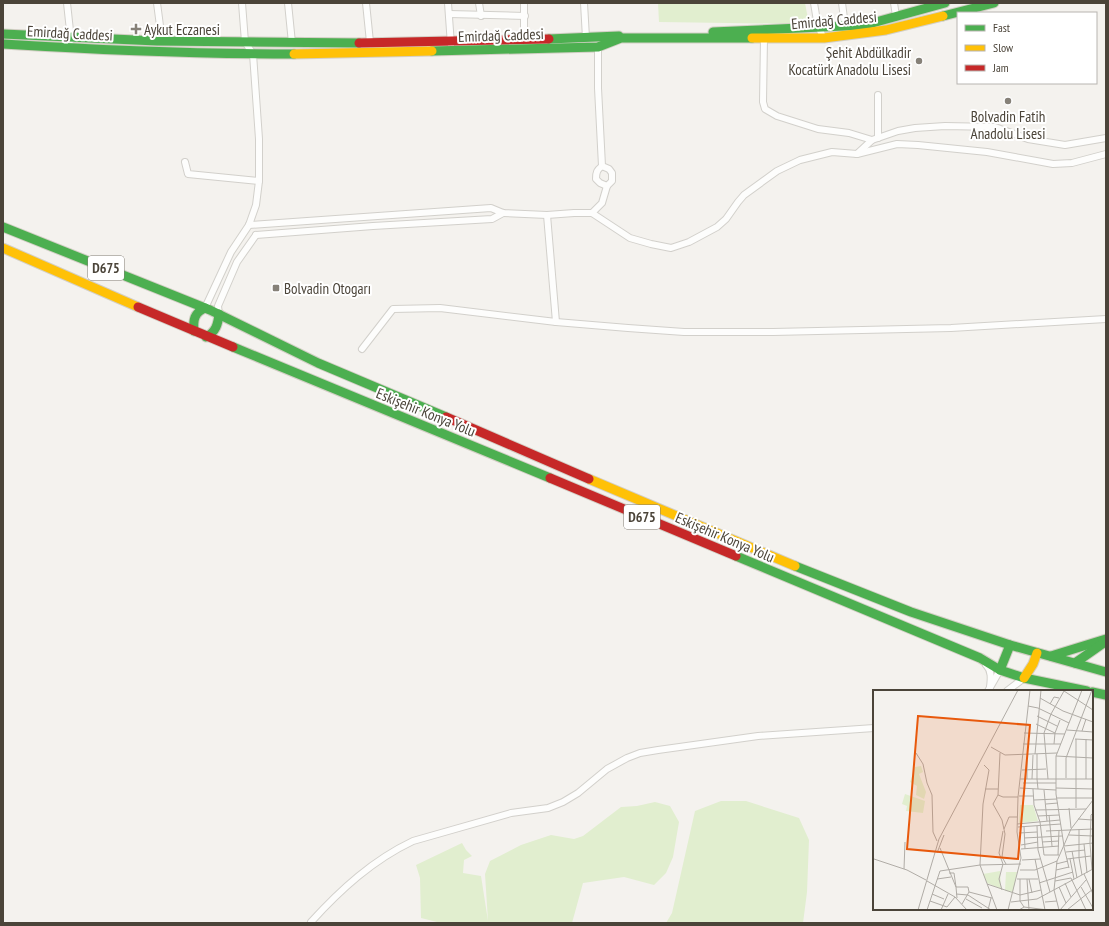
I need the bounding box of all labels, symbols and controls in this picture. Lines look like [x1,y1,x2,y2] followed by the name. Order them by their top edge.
[790,7,878,33] street label: Emirdağ Caddesi
[957,12,1097,84] legend
[144,20,220,39] place label: Aykut Eczanesi
[993,20,1011,35] text: Fast
[27,21,113,45] street label: Emirdağ Caddesi
[131,24,141,34] marker: Aykut Eczanesi
[458,24,544,46] street label: Emirdağ Caddesi
[993,40,1014,55] text: Slow
[788,43,912,79] place label: Şehit Abdülkadir Kocatürk Anadolu Lisesi
[914,56,924,66] marker: Şehit Abdülkadir Kocatürk Anadolu Lisesi
[992,60,1009,75] text: Jam
[1003,96,1013,106] marker: Bolvadin Fatih Anadolu Lisesi
[971,107,1045,143] place label: Bolvadin Fatih Anadolu Lisesi
[88,256,124,280] road number: D675
[284,279,371,298] place label: Bolvadin Otogarı
[271,283,281,293] marker: Bolvadin Otogarı
[374,383,478,441] street label: Eskişehir Konya Yolu
[624,505,660,529] road number: D675
[673,508,777,566] street label: Eskişehir Konya Yolu
[873,690,1093,910] inset map

